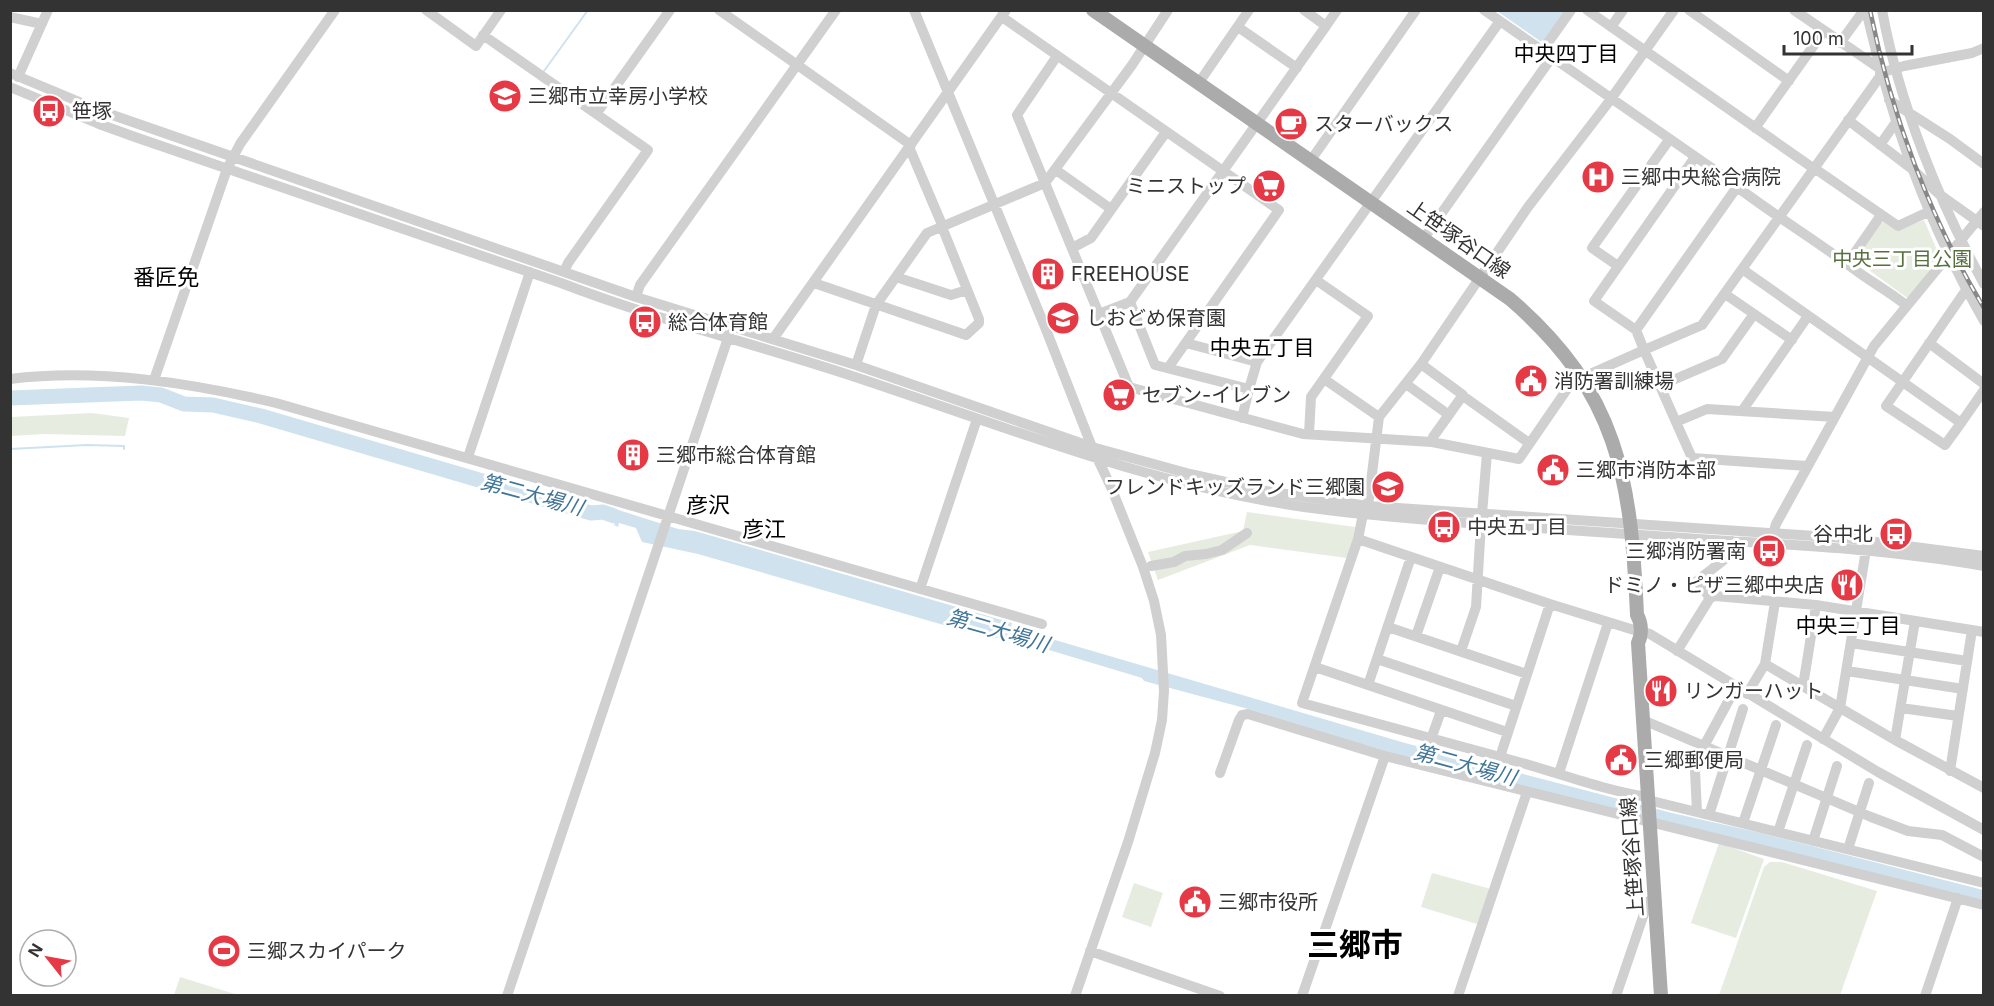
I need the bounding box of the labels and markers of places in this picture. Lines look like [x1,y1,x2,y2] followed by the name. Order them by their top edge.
[487,78,523,114] school or university icon: 三郷市立幸房小学校
[528,84,708,108] place label: 三郷市立幸房小学校
[31,93,67,129] bus stop icon: 笹塚
[72,99,112,123] place label: 笹塚
[1273,106,1309,142] cafe icon: スターバックス
[1314,112,1453,136] place label: スターバックス
[1580,159,1616,195] hospital icon: 三郷中央総合病院
[1621,165,1781,189] place label: 三郷中央総合病院
[1251,168,1287,204] supermarket icon: ミニストップ
[1126,174,1246,198] place label: ミニストップ
[1030,256,1066,292] building icon: FREEHOUSE
[1071,262,1190,286] place label: FREEHOUSE
[1045,300,1081,336] school or university icon: しおどめ保育園
[627,304,663,340] bus stop icon: 総合体育館
[1086,306,1226,330] place label: しおどめ保育園
[668,310,768,334] place label: 総合体育館
[1513,363,1549,399] public building icon: 消防署訓練場
[1554,369,1674,393] place label: 消防署訓練場
[1101,377,1137,413] supermarket icon: セブン-イレブン
[1142,383,1291,407] place label: セブン-イレブン
[615,437,651,473] building icon: 三郷市総合体育館
[656,443,816,467] place label: 三郷市総合体育館
[1535,452,1571,488] public building icon: 三郷市消防本部
[1576,458,1716,482] place label: 三郷市消防本部
[1370,469,1406,505] school or university icon: フレンドキッズランド三郷園
[1105,475,1365,499] place label: フレンドキッズランド三郷園
[1426,509,1462,545] bus stop icon: 中央五丁目
[1467,515,1567,539] place label: 中央五丁目
[1878,516,1914,552] bus stop icon: 谷中北
[1813,522,1873,546] place label: 谷中北
[1751,533,1787,569] bus stop icon: 三郷消防署南
[1626,539,1746,563] place label: 三郷消防署南
[1829,567,1865,603] restaurant icon: ドミノ・ピザ三郷中央店
[1604,573,1824,597] place label: ドミノ・ピザ三郷中央店
[1643,673,1679,709] restaurant icon: リンガーハット
[1684,679,1824,703] place label: リンガーハット
[1603,742,1639,778] public building icon: 三郷郵便局
[1644,748,1744,772] place label: 三郷郵便局
[1177,884,1213,920] public building icon: 三郷市役所
[1218,890,1318,914] place label: 三郷市役所
[206,933,242,969] sports icon: 三郷スカイパーク
[247,939,407,963] place label: 三郷スカイパーク

